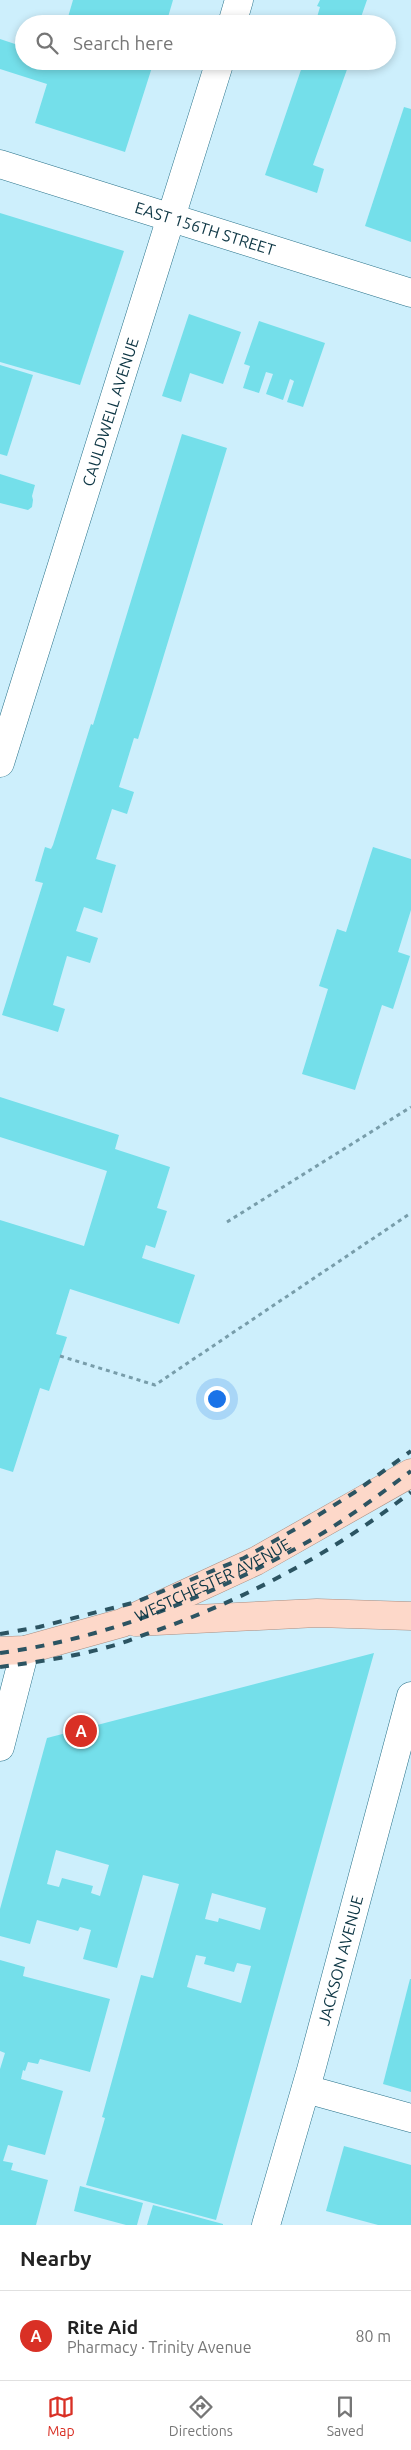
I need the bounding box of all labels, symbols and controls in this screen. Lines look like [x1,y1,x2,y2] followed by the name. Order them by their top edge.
[15,15,396,70] search box
[33,29,61,57] icon: search
[73,32,173,54] text: Search here
[133,198,277,259] street label: EAST 156TH STREET
[78,335,142,488] street label: CAULDWELL AVENUE
[204,1386,230,1412] your location
[132,1534,294,1625] street label: WESTCHESTER AVENUE
[65,1712,97,1750] pin: A
[314,1893,366,2027] street label: JACKSON AVENUE
[20,2246,91,2270] text: Nearby
[67,2316,138,2338] text: Rite Aid
[30,2327,42,2345] text: A
[355,2327,391,2345] text: 80 m
[67,2338,252,2356] text: Pharmacy · Trinity Avenue
[47,2393,75,2439] tab: Map
[169,2393,233,2439] tab: Directions
[327,2393,364,2439] tab: Saved

